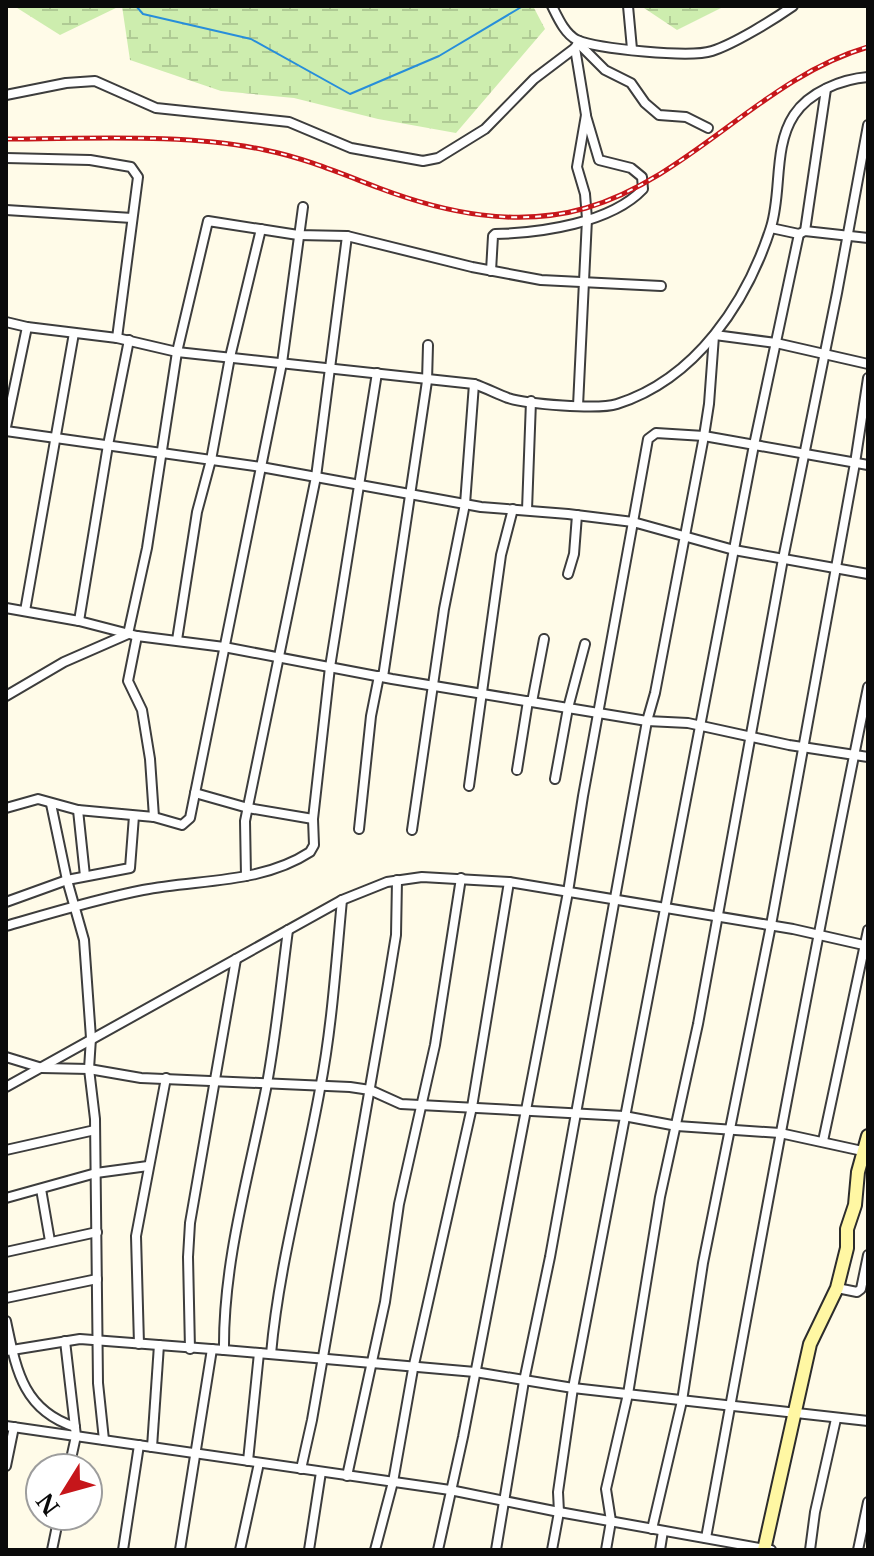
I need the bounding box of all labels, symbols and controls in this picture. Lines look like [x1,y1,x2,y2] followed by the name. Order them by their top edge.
[24,1452,104,1532] north arrow
[31,1487,65,1520] text: N

